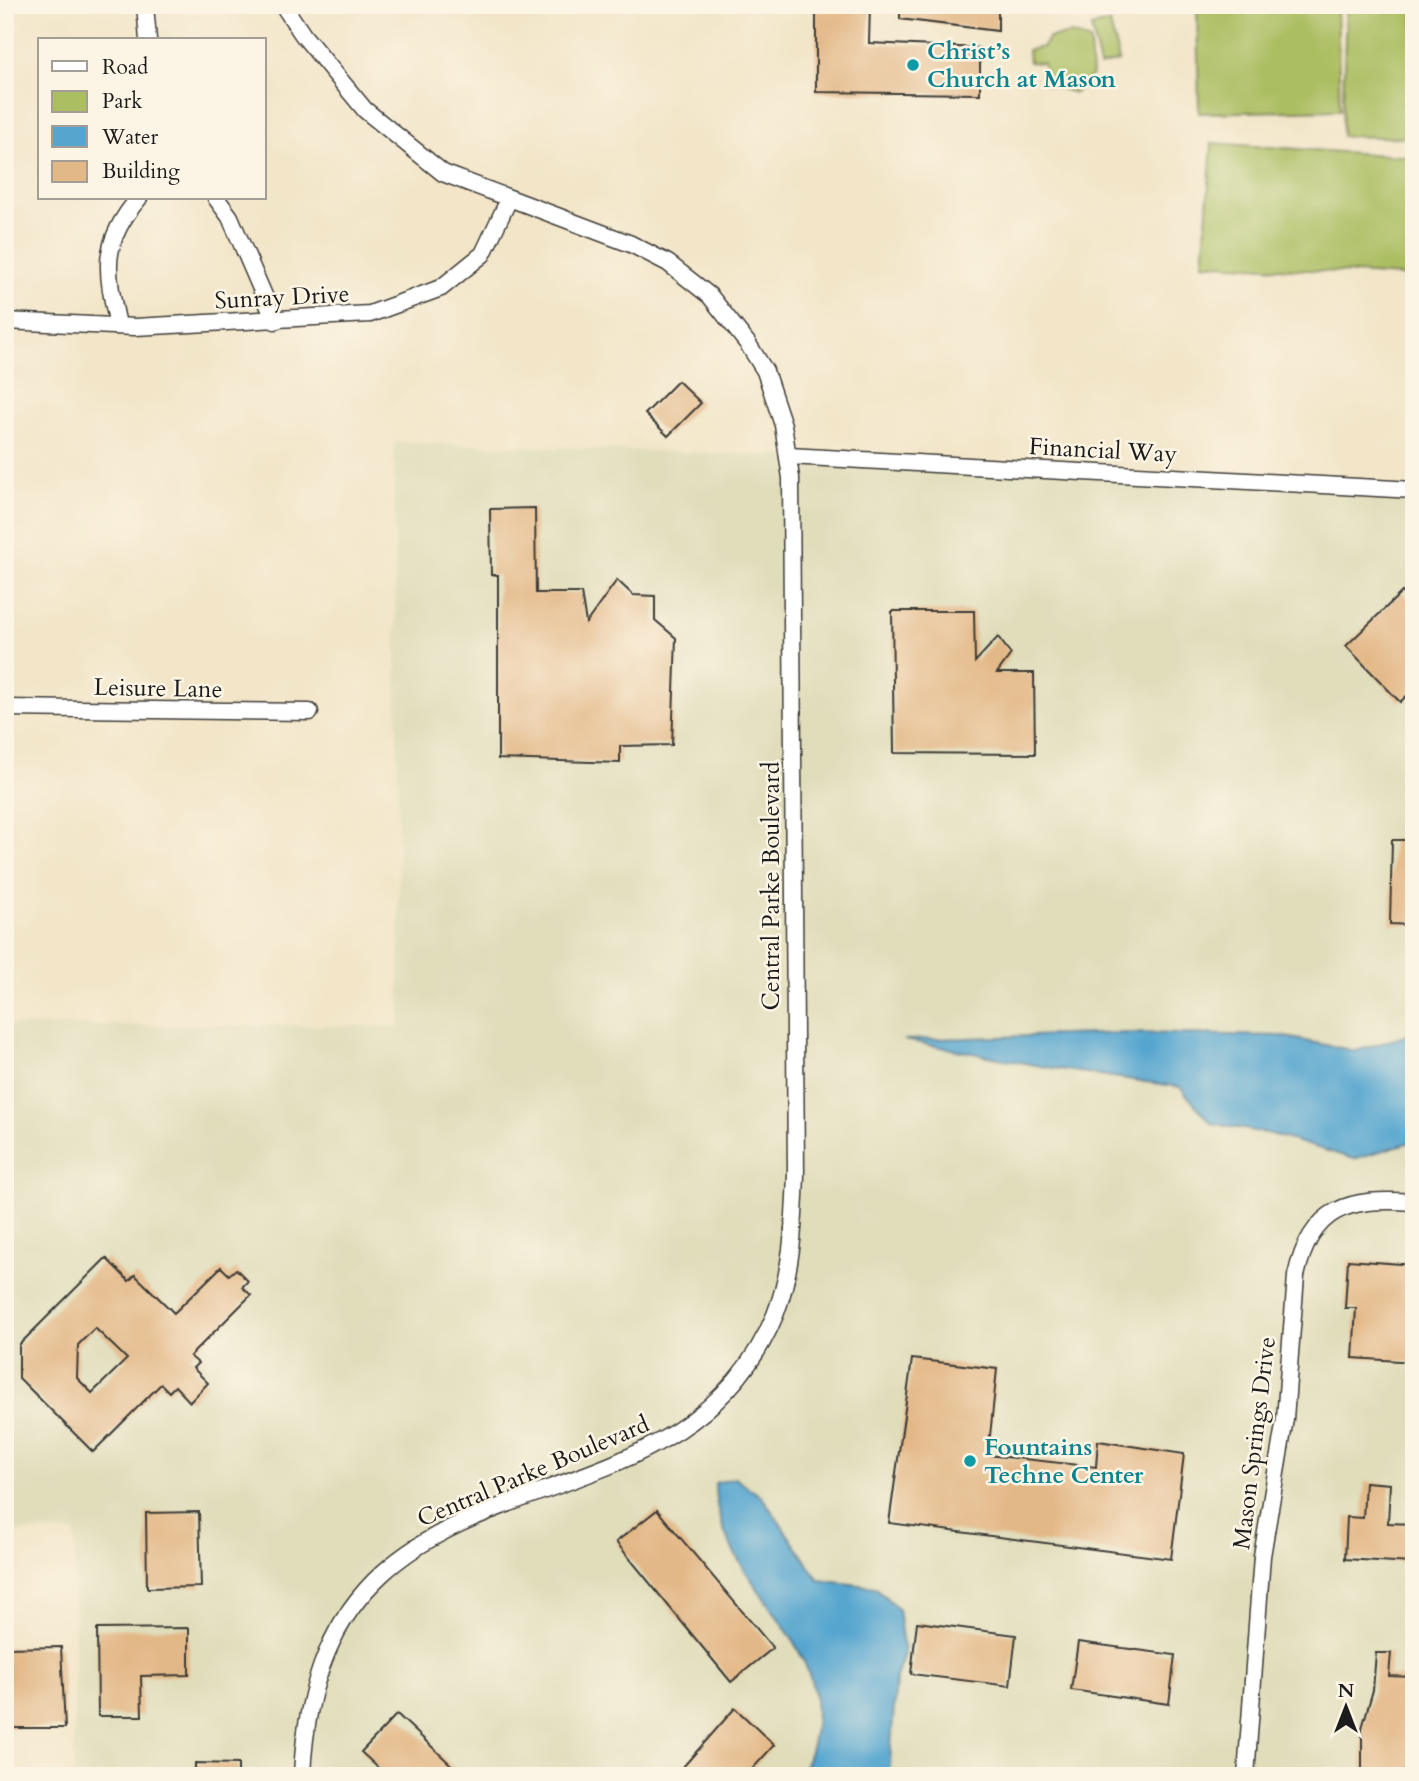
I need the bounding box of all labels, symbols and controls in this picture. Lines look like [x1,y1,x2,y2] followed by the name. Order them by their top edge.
[927,35,1117,96] place label: Christ’s Church at Mason
[38,38,266,200] legend
[102,53,148,82] text: Road
[905,57,921,73] marker: Christ’s Church at Mason
[102,87,143,116] text: Park
[101,123,158,152] text: Water
[102,157,180,186] text: Building
[214,277,350,318] street label: Sunray Drive
[1028,430,1178,471] street label: Financial Way
[93,671,223,706] street label: Leisure Lane
[755,761,788,1011] street label: Central Parke Boulevard
[1225,1335,1284,1551] street label: Mason Springs Drive
[412,1408,655,1535] street label: Central Parke Boulevard
[984,1431,1144,1492] place label: Fountains Techne Center
[962,1453,978,1469] marker: Fountains Techne Center
[1310,1672,1380,1742] north arrow
[1338,1678,1355,1704] text: N

